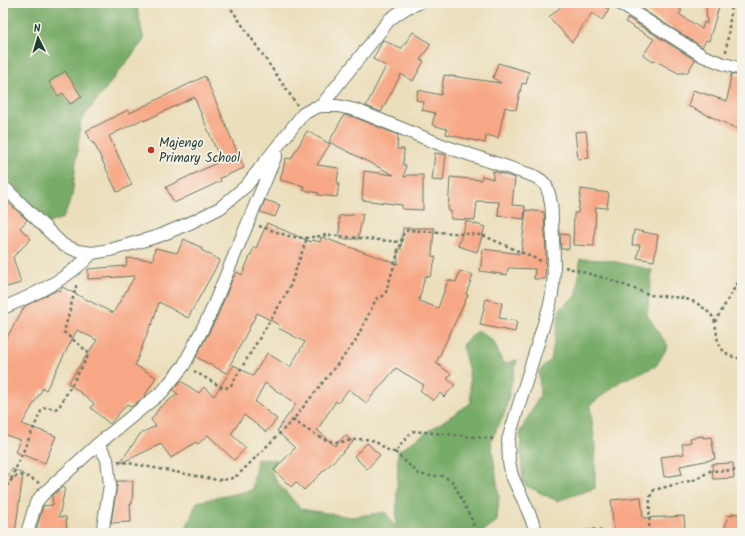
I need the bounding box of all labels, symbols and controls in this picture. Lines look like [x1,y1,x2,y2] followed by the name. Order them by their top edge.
[18,18,58,58] north arrow
[33,20,42,38] text: N
[159,133,240,169] place label: Majengo Primary School
[146,145,156,155] marker: Majengo Primary School

